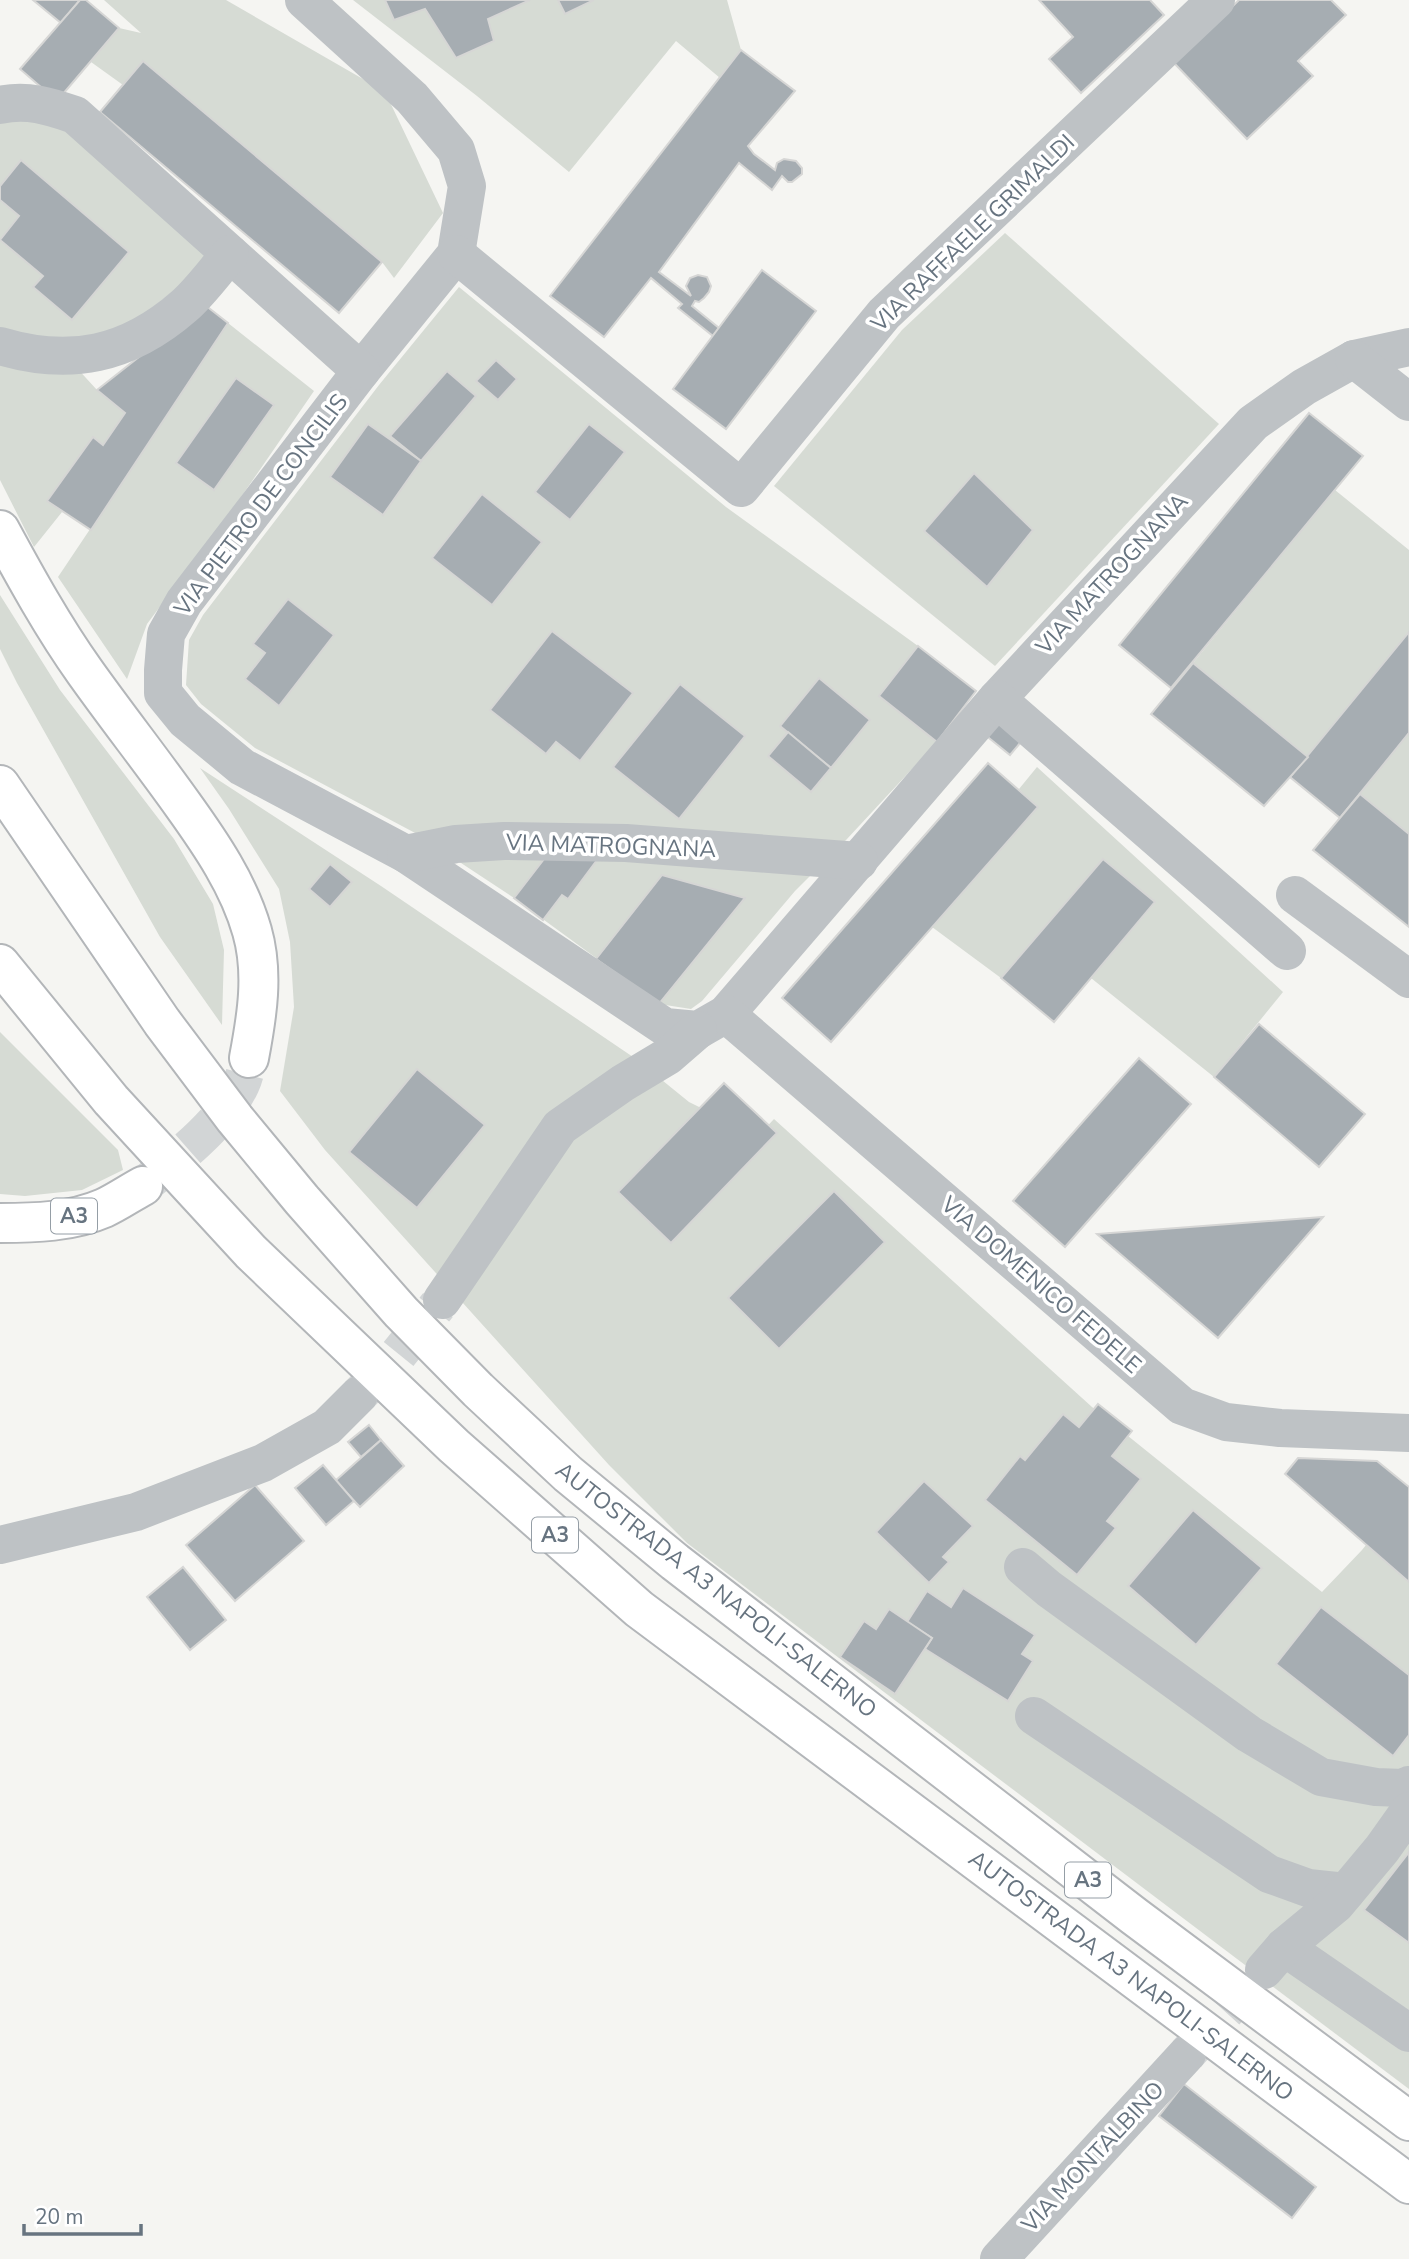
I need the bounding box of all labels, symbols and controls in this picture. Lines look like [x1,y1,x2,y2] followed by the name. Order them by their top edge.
[864,127,1082,339] street label: VIA RAFFAELE GRIMALDI
[167,388,355,623] street label: VIA PIETRO DE CONCILIS
[1028,486,1195,662] street label: VIA MATROGNANA
[504,827,717,865] street label: VIA MATROGNANA
[933,1189,1148,1381] street label: VIA DOMENICO FEDELE
[51,1198,97,1234] road number: A3
[549,1455,883,1725] street label: AUTOSTRADA A3 NAPOLI-SALERNO
[532,1518,578,1552] road number: A3
[962,1843,1300,2109] street label: AUTOSTRADA A3 NAPOLI-SALERNO
[1065,1862,1111,1898] road number: A3
[1014,2075,1171,2240] street label: VIA MONTALBINO
[24,2192,142,2236] scale bar
[35,2203,84,2231] text: 20 m

